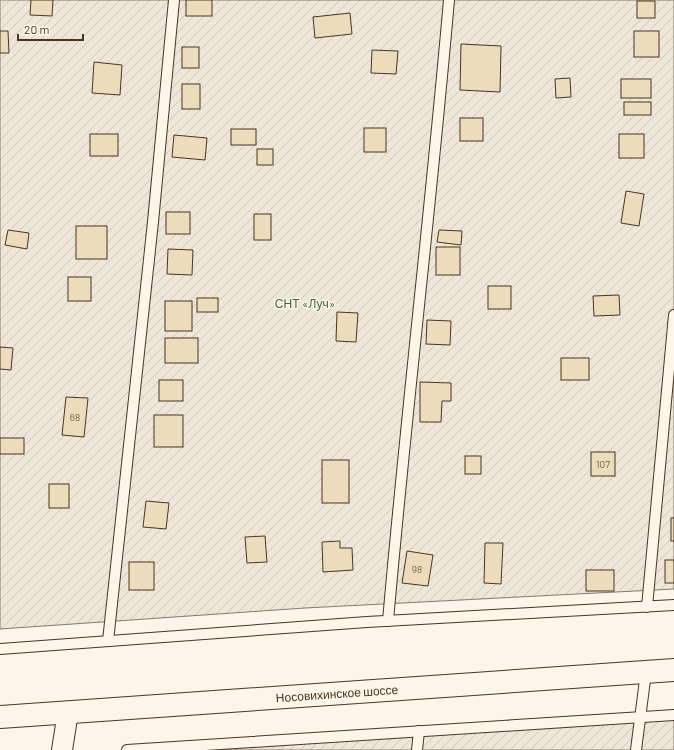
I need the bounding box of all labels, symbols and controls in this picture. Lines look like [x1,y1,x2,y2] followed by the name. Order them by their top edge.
[18,16,83,42] scale bar
[24,22,50,36] text: 20 m
[275,296,335,311] park label: СНТ «Луч»
[70,411,80,423] house number: 68
[596,458,610,470] house number: 107
[412,563,422,575] house number: 98
[275,682,399,704] street label: Носовихинское шоссе

